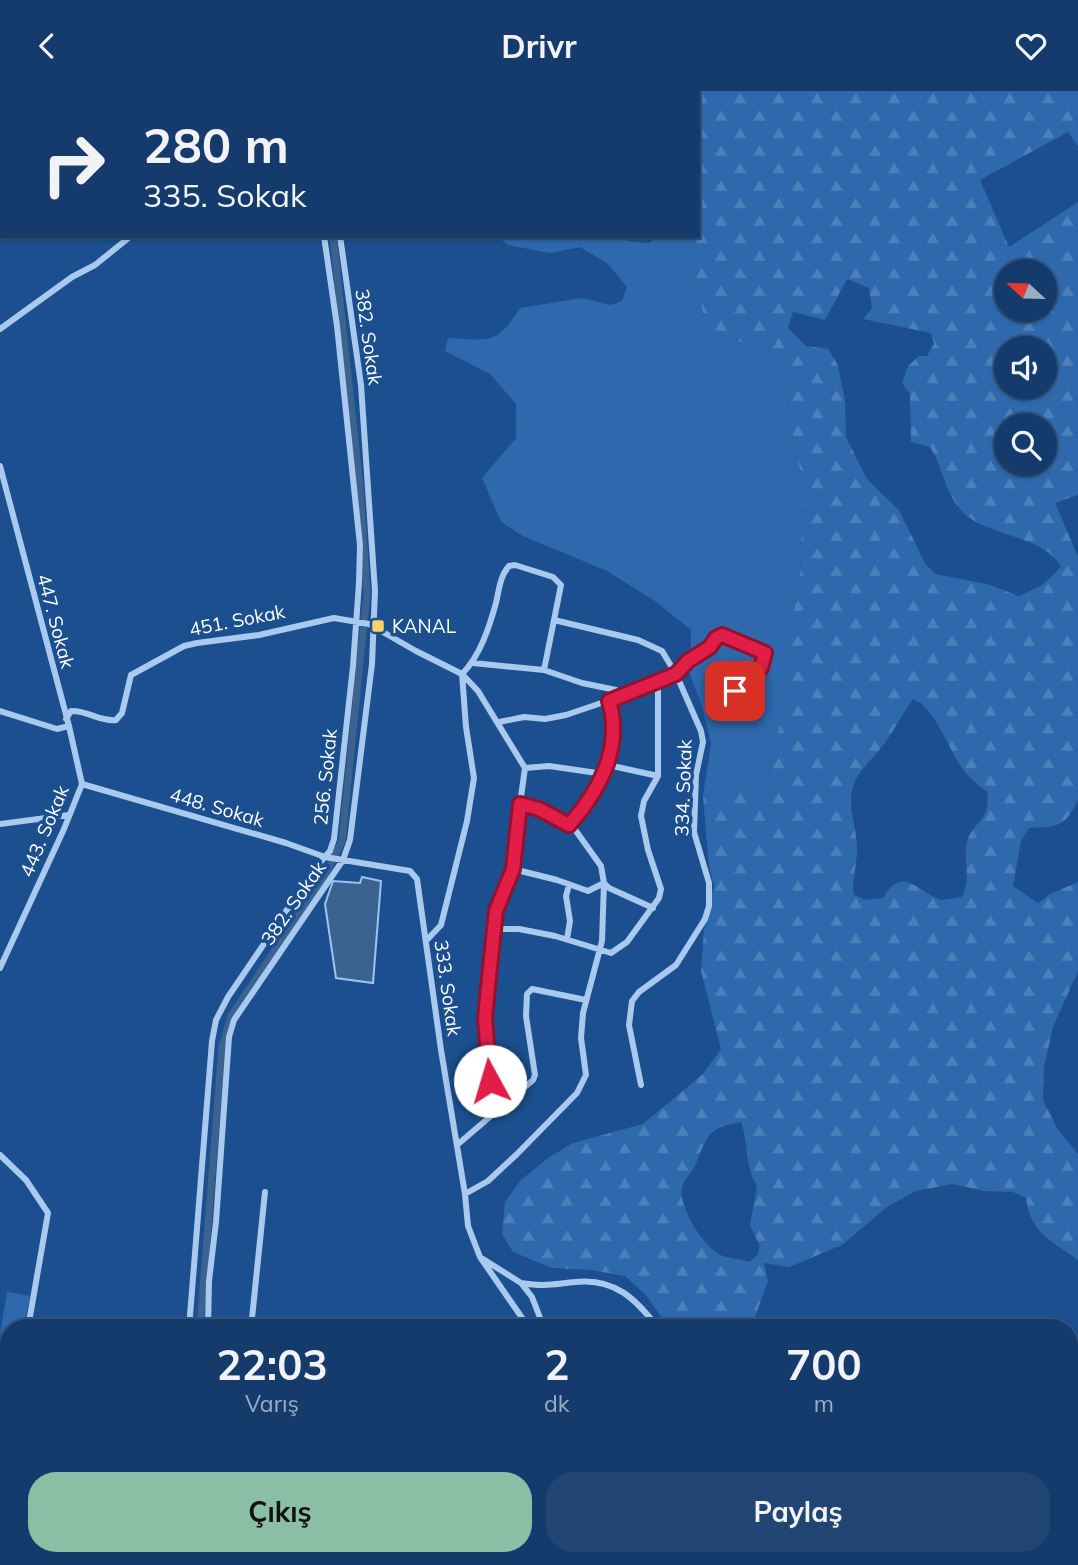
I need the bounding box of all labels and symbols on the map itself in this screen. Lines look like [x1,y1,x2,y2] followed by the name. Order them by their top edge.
[994,259,1057,322] north arrow
[350,287,388,387] street label: 382. Sokak
[32,571,80,671] street label: 447. Sokak
[187,599,287,641] street label: 451. Sokak
[392,614,457,638] place label: KANAL
[370,618,386,634] marker: KANAL
[705,661,765,721] pin
[308,727,342,827] street label: 256. Sokak
[669,739,697,837] street label: 334. Sokak
[14,781,74,880] street label: 443. Sokak
[167,782,267,832] street label: 448. Sokak
[255,856,331,950] street label: 382. Sokak
[429,938,467,1038] street label: 333. Sokak
[453,1044,527,1118] position arrow

